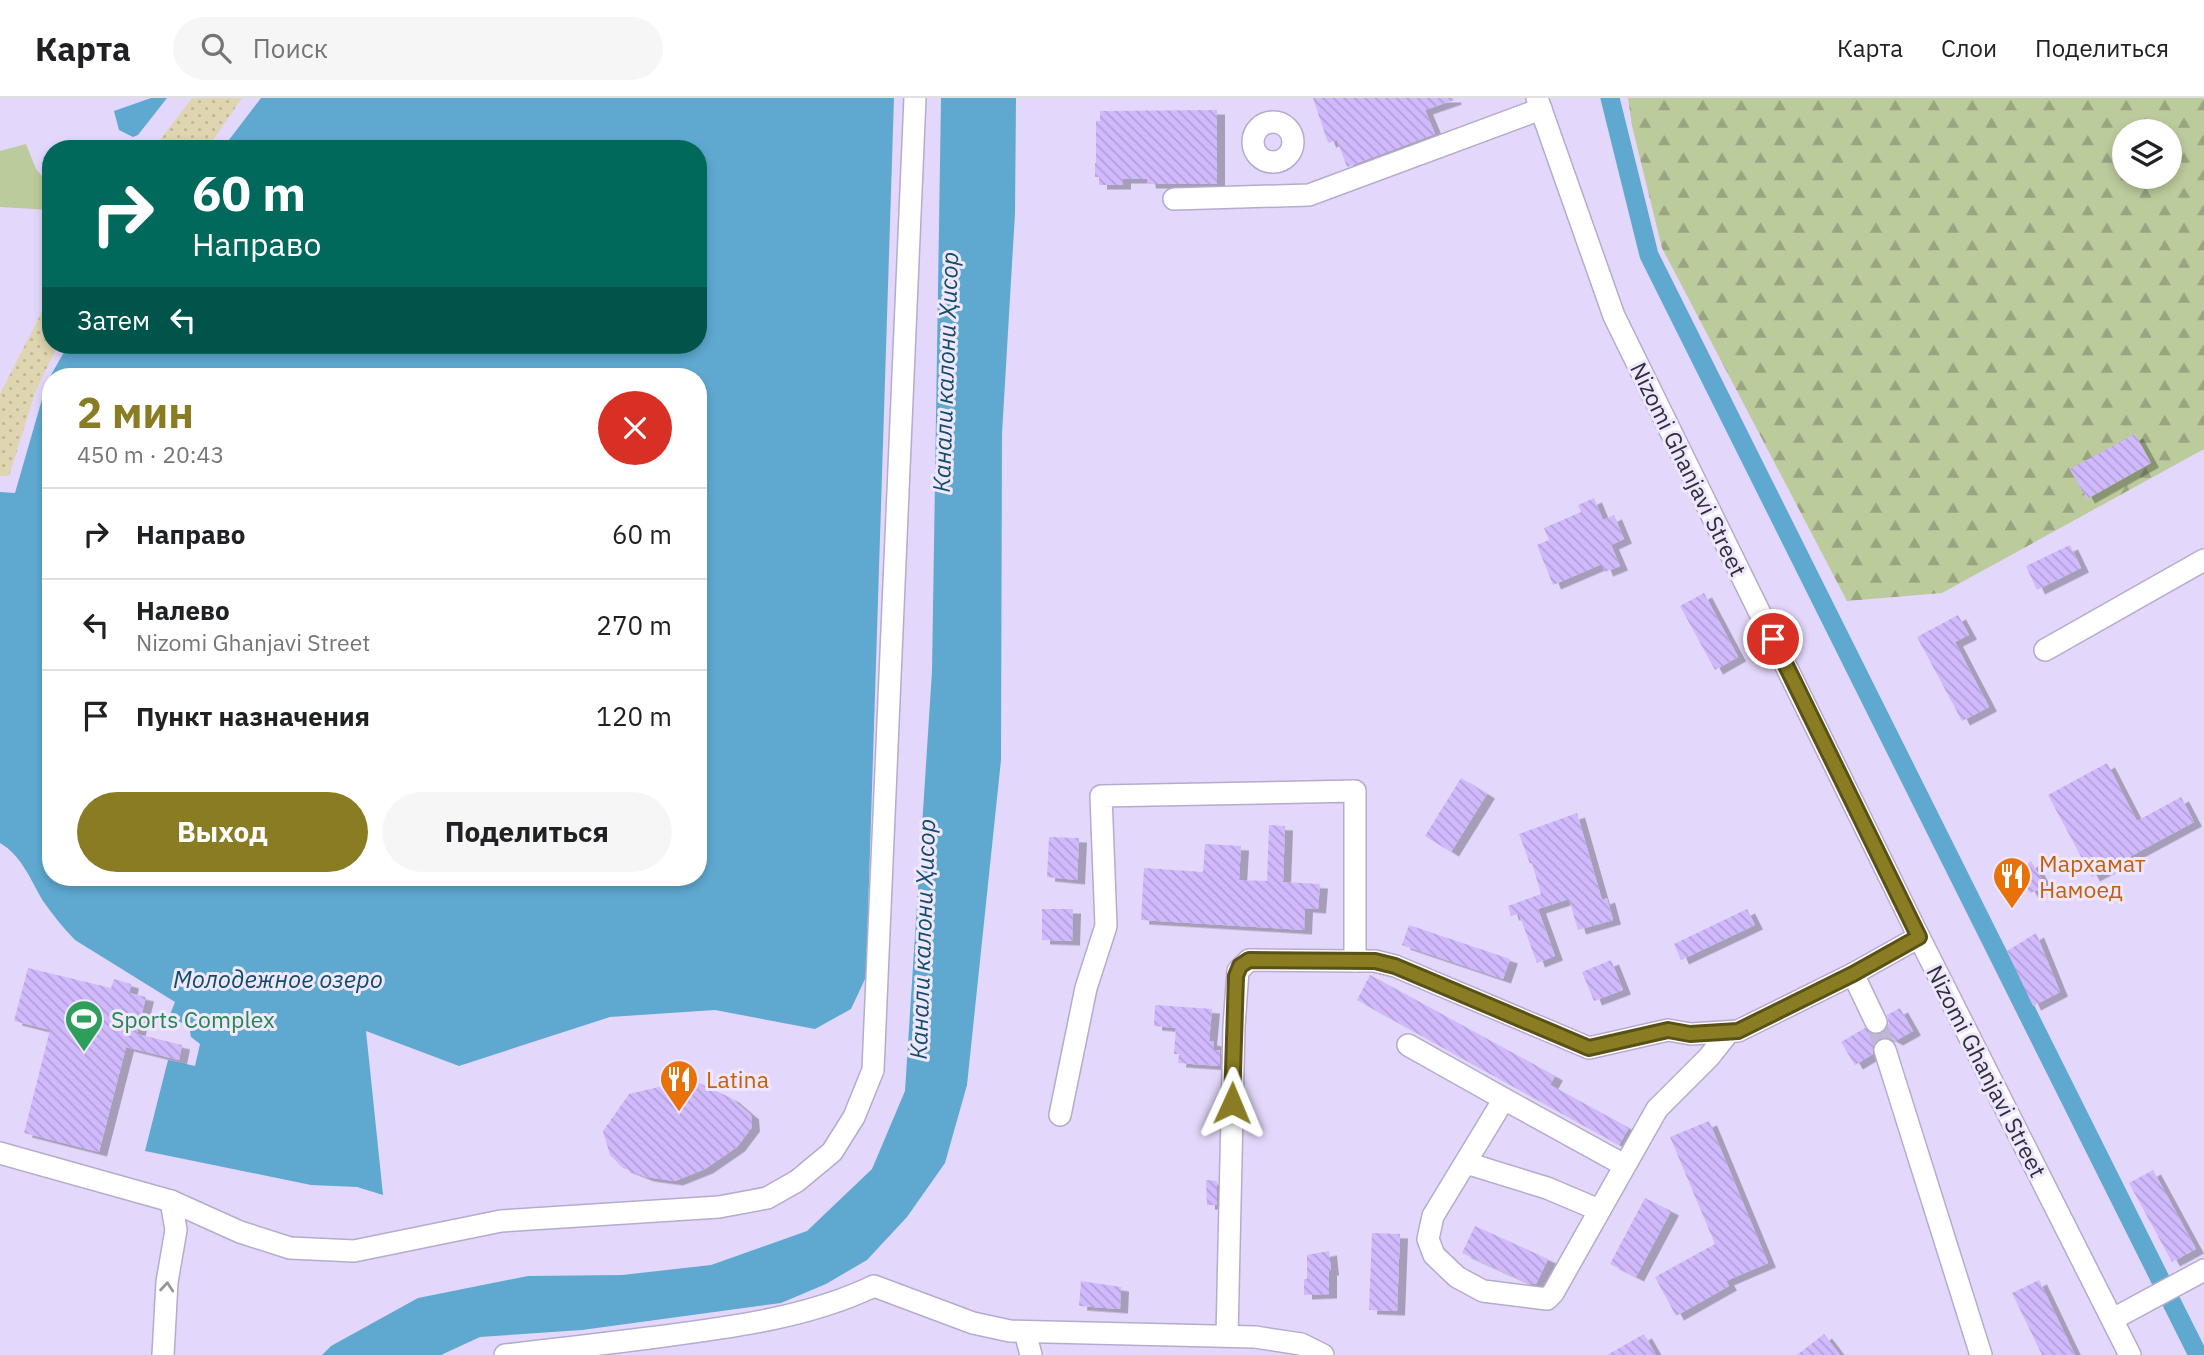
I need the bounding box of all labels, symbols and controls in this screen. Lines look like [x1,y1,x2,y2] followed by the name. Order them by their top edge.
[173,17,663,80] search box
[35,27,131,70] text: Карта
[197,29,235,67] icon: search
[253,31,328,65] text: Поиск
[1837,32,1903,64] text: Карта
[1941,32,1997,64] text: Слои
[2035,32,2169,64] text: Поделиться
[2112,119,2182,189] map controls
[2112,119,2182,189] button: layers
[192,161,306,224] text: 60 m
[77,168,168,259] icon: right
[192,223,321,265] text: Направо
[925,251,965,493] water label: Канали калони Ҳисор
[164,301,202,339] icon: left
[77,303,150,337] text: Затем
[1624,357,1754,581] street label: Nizomi Ghanjavi Street
[77,385,194,440] text: 2 мин
[598,391,672,465] button: close
[77,439,224,469] text: 450 m · 20:43
[77,515,115,553] icon: right
[136,517,245,551] text: Направо
[612,517,672,551] text: 60 m
[136,593,230,627] text: Налево
[77,606,115,644] icon: left
[596,608,672,642] text: 270 m
[1743,609,1803,669] pin
[1754,620,1792,658] icon: arrive
[136,627,370,657] text: Nizomi Ghanjavi Street
[77,697,115,735] icon: arrive
[136,699,370,733] text: Пункт назначения
[596,699,672,733] text: 120 m
[77,792,368,872] button: Выход
[382,792,672,872] button: Поделиться
[902,818,942,1060] water label: Канали калони Ҳисор
[2039,848,2146,904] place label: Мархамат Намоед
[1991,855,2033,910] restaurant icon: Мархамат Намоед
[1920,960,2054,1182] street label: Nizomi Ghanjavi Street
[173,963,383,995] water label: Молодежное озеро
[63,998,105,1053] sports icon: Sports Complex
[111,1004,275,1034] place label: Sports Complex
[658,1058,700,1113] restaurant icon: Latina
[706,1064,769,1094] place label: Latina
[1195,1066,1269,1140] position arrow
[159,1281,174,1292] one-way arrow

